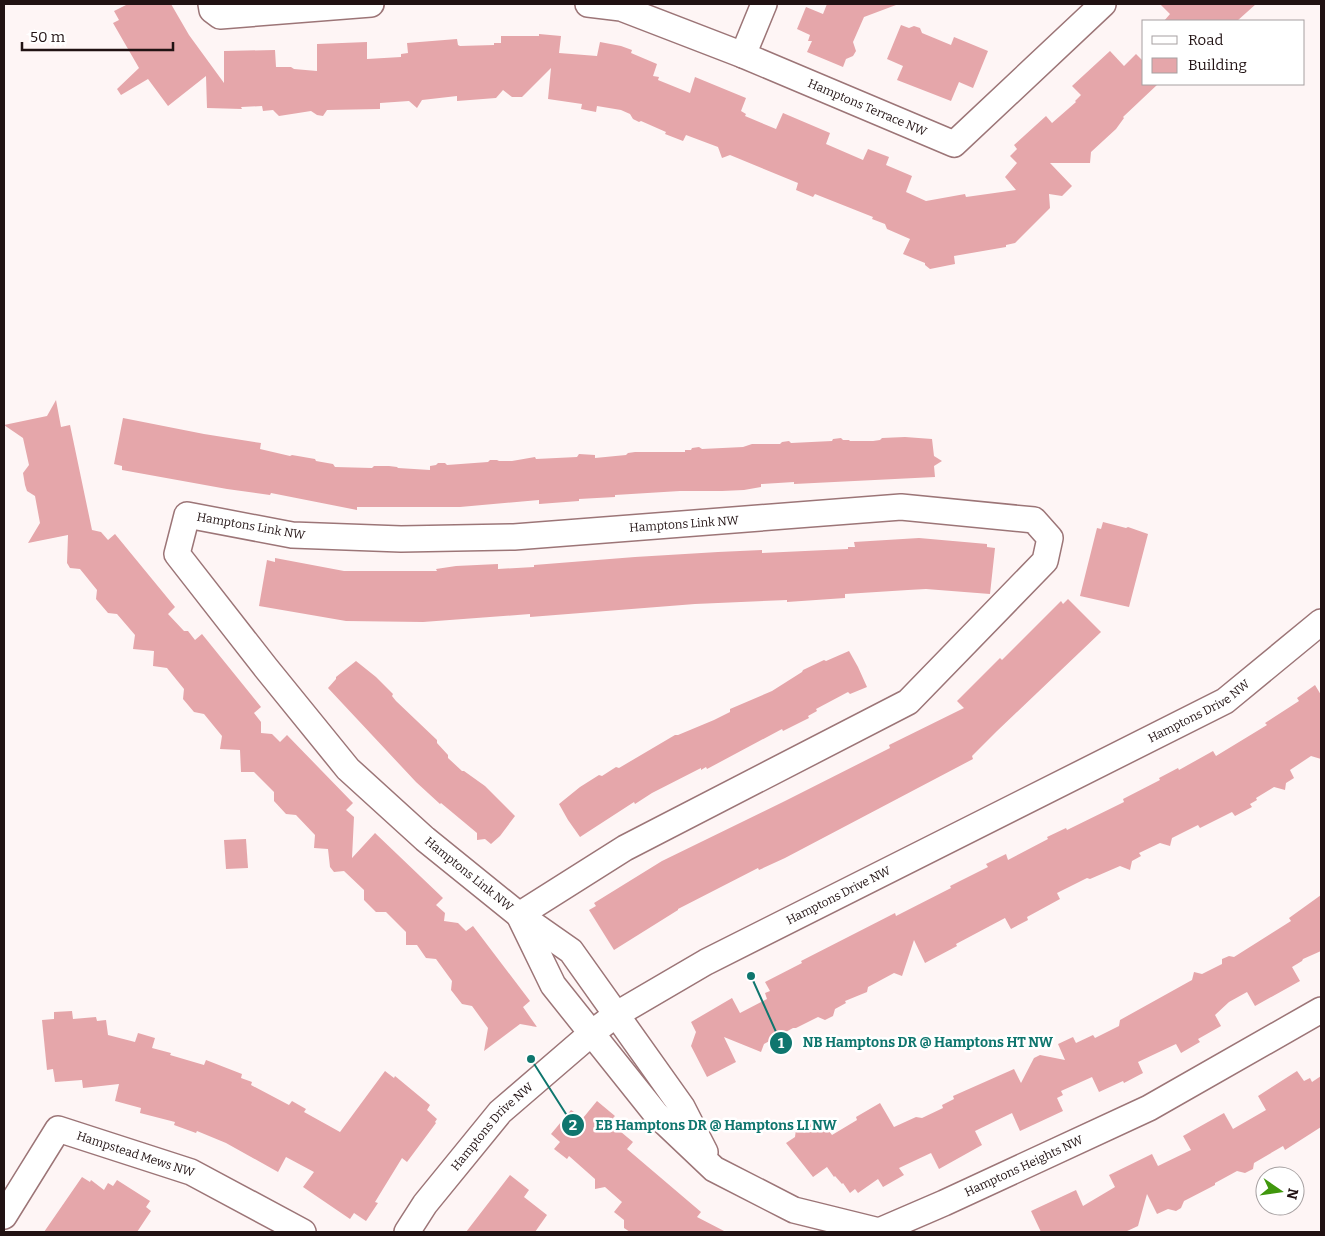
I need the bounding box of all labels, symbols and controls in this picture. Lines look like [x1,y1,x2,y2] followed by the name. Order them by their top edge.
[22,20,174,52] scale bar
[1142,20,1305,85] legend
[30,28,66,46] text: 50 m
[1188,31,1223,49] text: Road
[1188,56,1247,74] text: Building
[806,76,930,139] street label: Hamptons Terrace NW
[196,510,307,543] street label: Hamptons Link NW
[629,513,740,535] street label: Hamptons Link NW
[1146,676,1253,746] street label: Hamptons Drive NW
[422,834,517,914] street label: Hamptons Link NW
[784,863,894,927] street label: Hamptons Drive NW
[768,1028,1064,1057] callout: NB Hamptons DR @ Hamptons HT NW
[778,1034,785,1052] text: 1
[803,1034,1054,1051] text: NB Hamptons DR @ Hamptons HT NW
[448,1079,537,1173] street label: Hamptons Drive NW
[560,1110,847,1139] callout: EB Hamptons DR @ Hamptons LI NW
[569,1116,577,1134] text: 2
[595,1117,838,1134] text: EB Hamptons DR @ Hamptons LI NW
[75,1129,197,1180] street label: Hampstead Mews NW
[962,1132,1086,1199] street label: Hamptons Heights NW
[1255,1166,1305,1216] north arrow
[1283,1187,1302,1201] text: N

